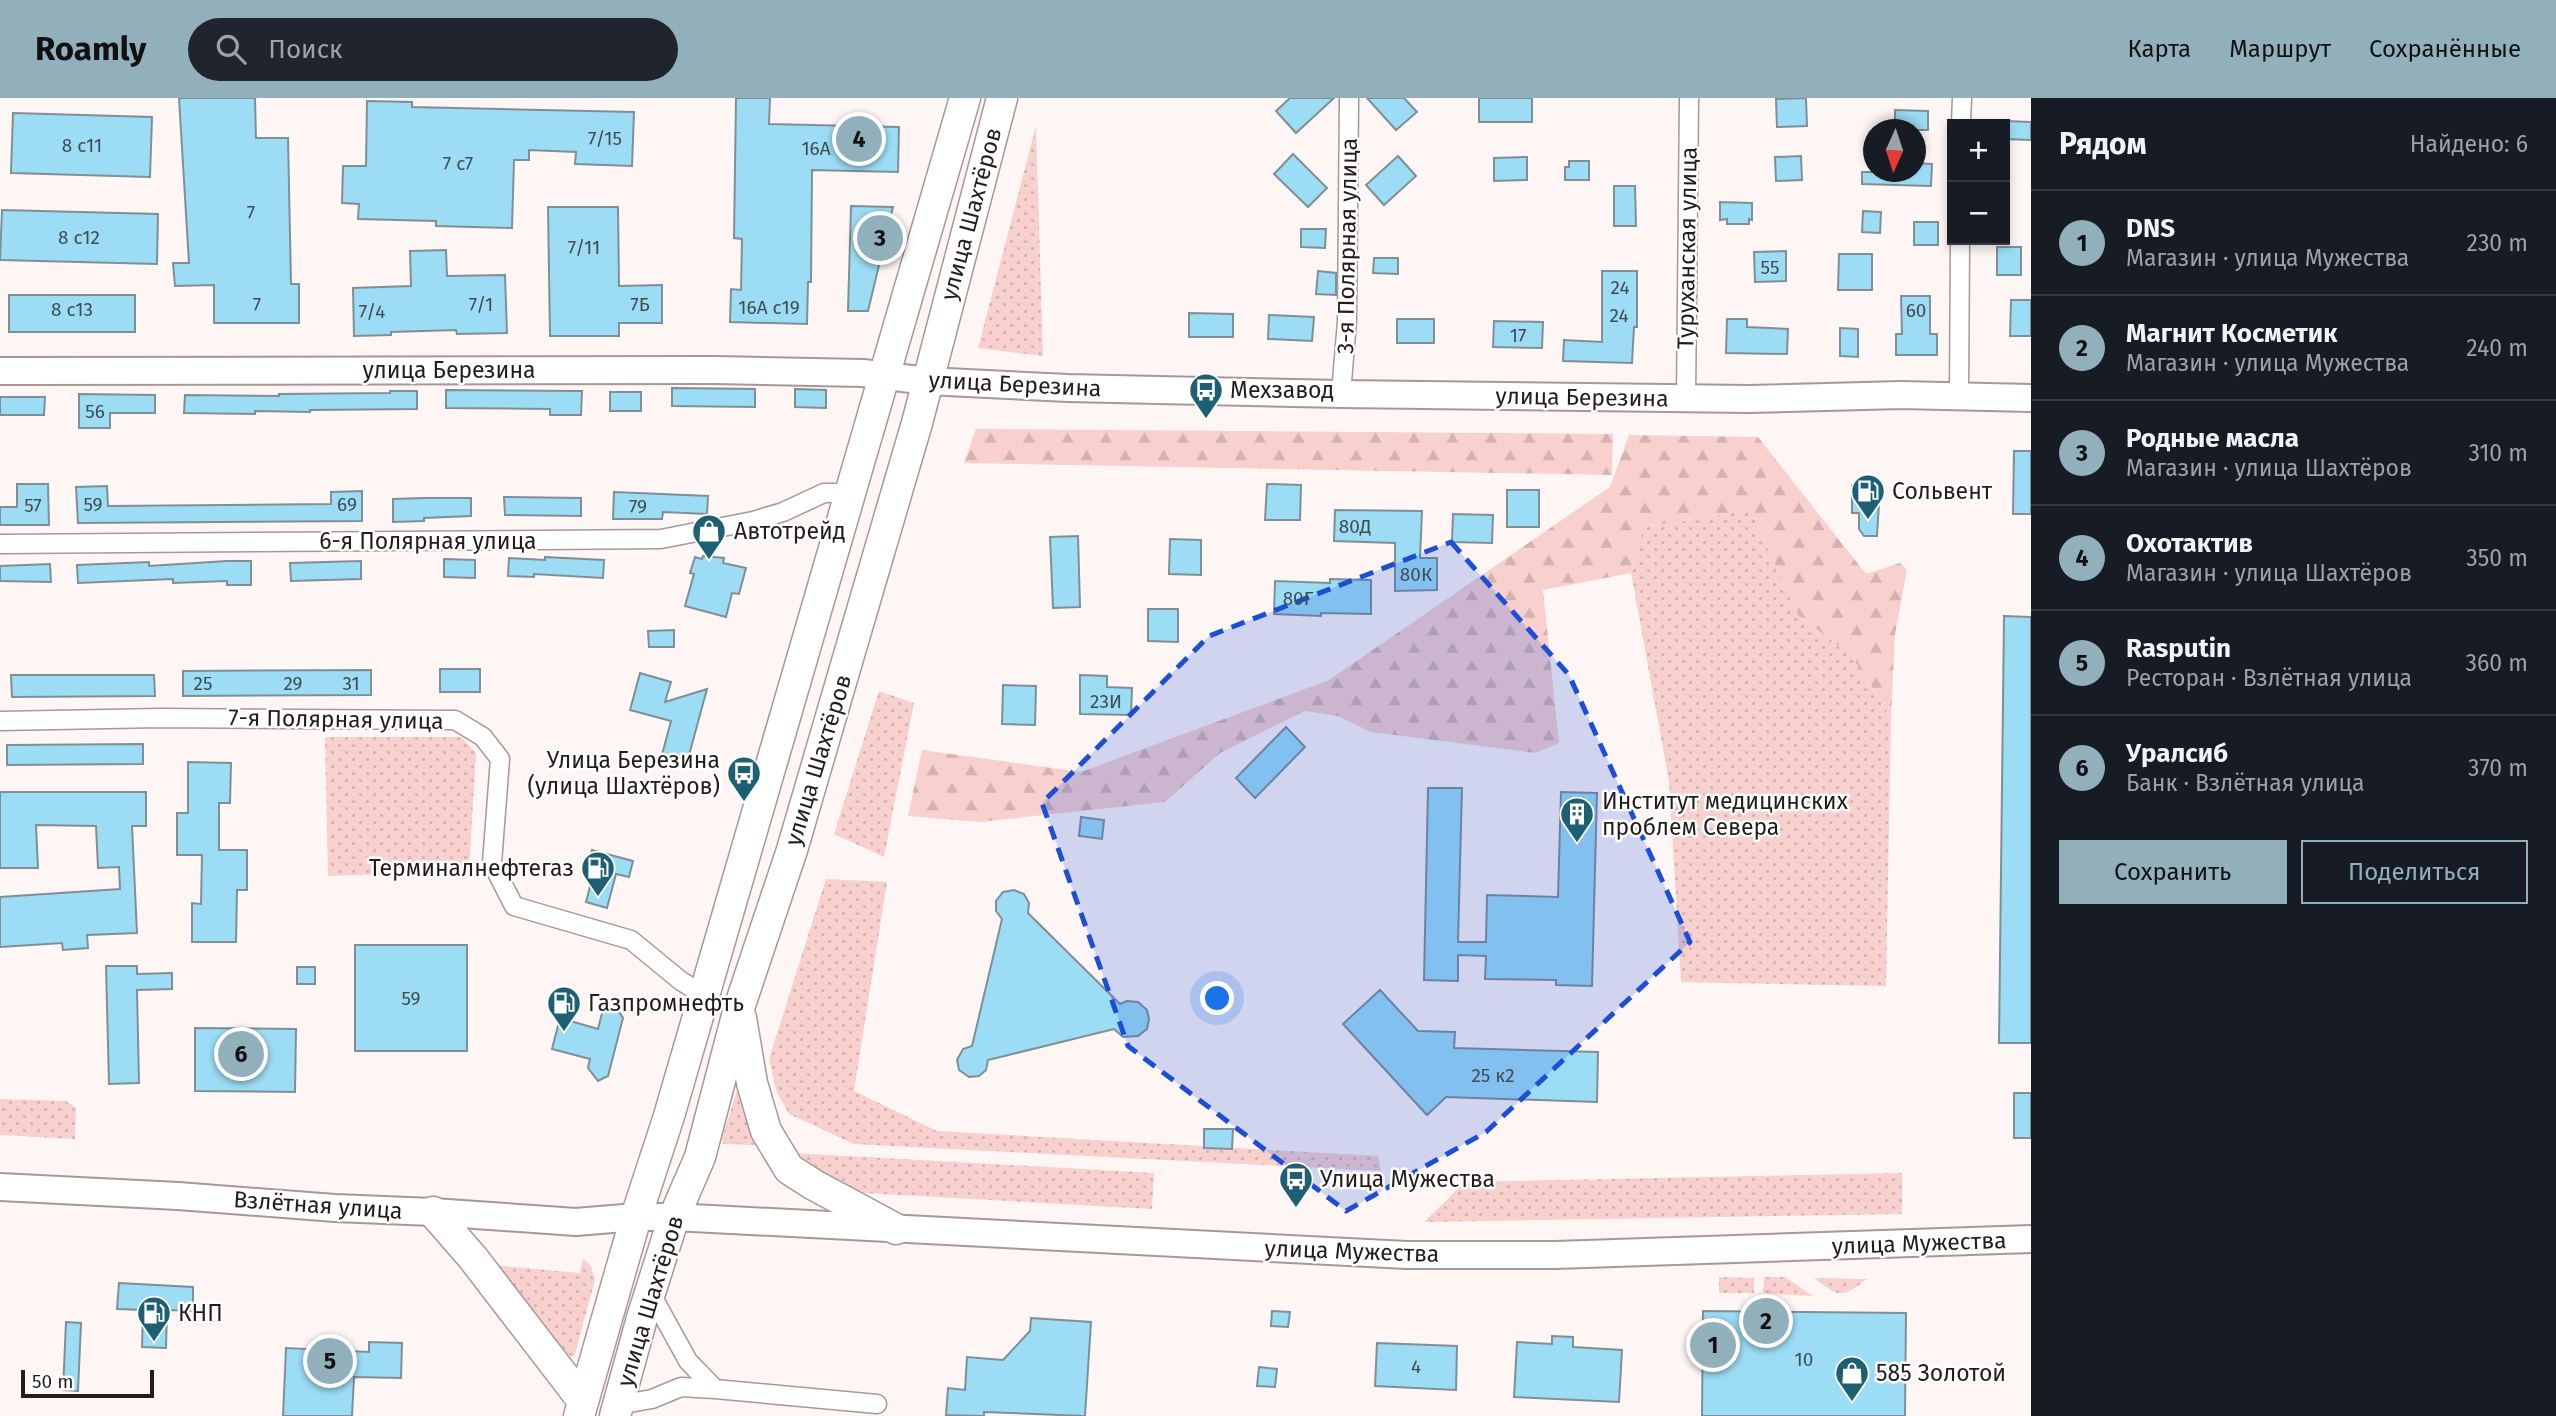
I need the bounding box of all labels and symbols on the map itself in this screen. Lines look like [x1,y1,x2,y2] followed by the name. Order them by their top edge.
[836,113,882,165] pin: 4
[1863,119,1926,182] north arrow
[935,125,1007,303] street label: улица Шахтёров
[588,127,622,150] house number: 7/15
[62,134,102,157] house number: 8 с11
[801,137,831,160] house number: 16А
[1331,138,1363,354] street label: 3-я Полярная улица
[1671,147,1703,349] street label: Туруханская улица
[443,152,473,175] house number: 7 с7
[247,201,255,224] house number: 7
[857,212,903,264] pin: 3
[58,226,100,249] house number: 8 с12
[568,236,600,259] house number: 7/11
[1761,256,1779,279] house number: 55
[1610,276,1630,299] house number: 24
[253,293,261,316] house number: 7
[469,293,493,316] house number: 7/1
[630,293,650,316] house number: 7Б
[738,296,800,319] house number: 16А с19
[51,298,93,321] house number: 8 с13
[1906,299,1926,322] house number: 60
[359,300,385,323] house number: 7/4
[1609,304,1629,327] house number: 24
[1510,324,1526,347] house number: 17
[362,356,536,384] street label: улица Березина
[928,365,1102,403] street label: улица Березина
[1187,371,1225,420] bus stop icon: Мехзавод
[1230,376,1334,404] place label: Мехзавод
[1495,381,1669,413] street label: улица Березина
[85,400,105,423] house number: 56
[1849,472,1887,521] fuel station icon: Сольвент
[1892,477,1993,505] place label: Сольвент
[83,493,103,516] house number: 59
[337,493,357,516] house number: 69
[24,494,42,517] house number: 57
[629,495,647,518] house number: 79
[690,512,728,561] shop icon: Автотрейд
[1339,515,1371,538] house number: 80Д
[734,517,846,545] place label: Автотрейд
[319,527,537,555] street label: 6-я Полярная улица
[1400,563,1432,586] house number: 80К
[1283,587,1314,610] house number: 80Г
[779,671,857,849] street label: улица Шахтёров
[194,672,212,695] house number: 25
[283,672,303,695] house number: 29
[342,672,360,695] house number: 31
[1090,690,1122,713] house number: 23И
[228,703,444,735] street label: 7-я Полярная улица
[528,746,720,800] place label: Улица Березина (улица Шахтёров)
[725,754,763,803] bus stop icon: Улица Березина (улица Шахтёров)
[1602,787,1849,841] place label: Институт медицинских проблем Севера
[1558,795,1596,844] building icon: Институт медицинских проблем Севера
[579,849,617,898] fuel station icon: Терминалнефтегаз
[369,854,574,882] place label: Терминалнефтегаз
[1200,981,1234,1015] your location
[545,984,583,1033] fuel station icon: Газпромнефть
[401,987,421,1010] house number: 59
[588,989,744,1017] place label: Газпромнефть
[218,1028,264,1080] pin: 6
[1471,1064,1515,1087] house number: 25 к2
[1277,1160,1315,1209] bus stop icon: Улица Мужества
[1320,1165,1495,1193] place label: Улица Мужества
[233,1185,403,1225] street label: Взлётная улица
[611,1212,689,1390] street label: улица Шахтёров
[1831,1226,2007,1260] street label: улица Мужества
[1264,1234,1440,1268] street label: улица Мужества
[135,1294,173,1343] fuel station icon: КНП
[1743,1295,1789,1347] pin: 2
[178,1299,223,1327] place label: КНП
[1690,1319,1736,1371] pin: 1
[307,1335,353,1387] pin: 5
[1795,1348,1813,1371] house number: 10
[1833,1354,1871,1403] shop icon: 585 Золотой
[1411,1355,1421,1378] house number: 4
[1876,1359,2006,1387] place label: 585 Золотой
[21,1367,154,1399] scale bar

